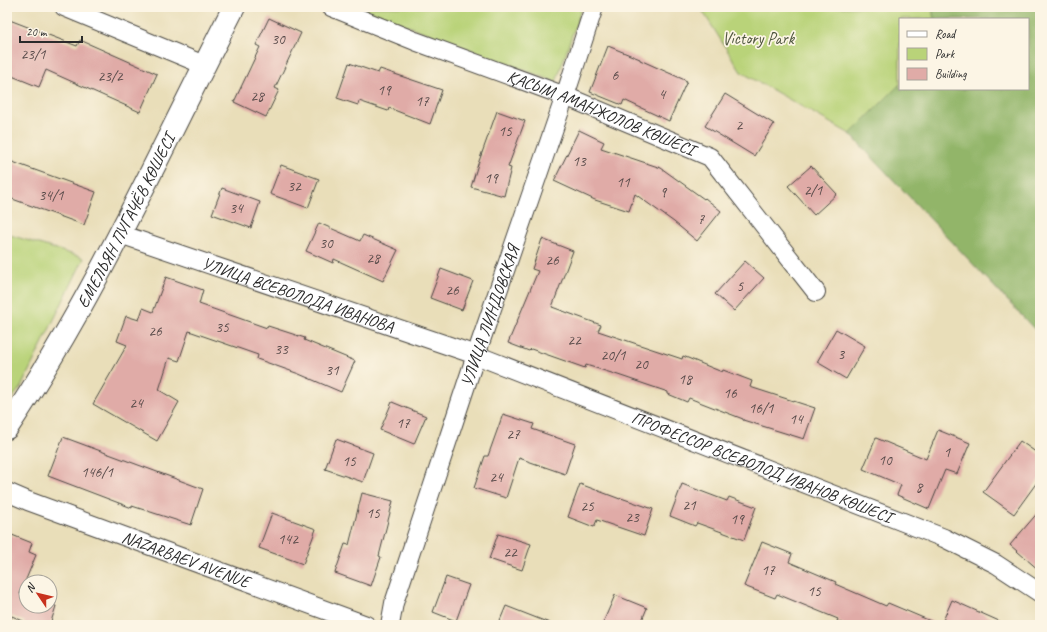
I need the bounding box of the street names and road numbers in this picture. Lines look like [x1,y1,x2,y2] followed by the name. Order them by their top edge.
[504,66,702,162] street label: ҚАСЫМ АМАНЖОЛОВ КӨШЕСІ
[72,127,181,311] street label: ЕМЕЛЬЯН ПУГАЧЁВ КӨШЕСІ
[456,240,525,389] street label: УЛИЦА ЛИНДОВСКАЯ
[199,253,397,337] street label: УЛИЦА ВСЕВОЛОДА ИВАНОВА
[629,407,899,529] street label: ПРОФЕССОР ВСЕВОЛОД ИВАНОВ КӨШЕСІ
[119,526,255,593] street label: NAZARBAEV AVENUE

